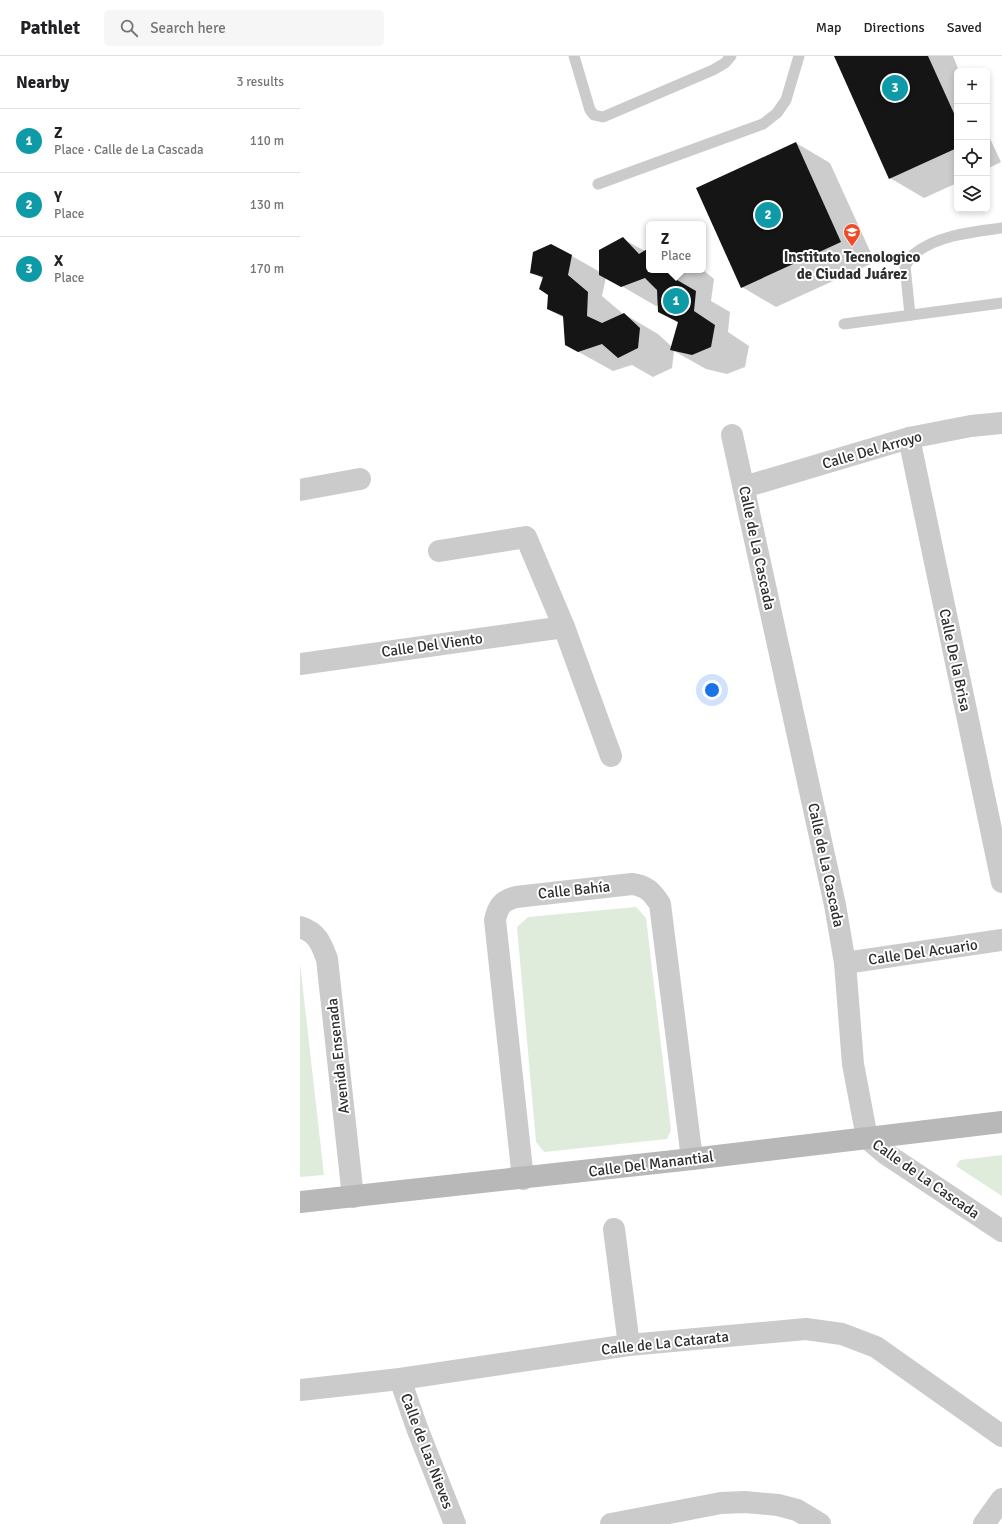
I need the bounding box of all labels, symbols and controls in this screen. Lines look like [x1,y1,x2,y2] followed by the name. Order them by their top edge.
[104,10,384,46] search box
[20,16,80,40] text: Pathlet
[118,17,140,39] icon: search
[150,19,226,37] text: Search here
[816,19,842,36] text: Map
[864,19,925,36] text: Directions
[947,19,982,36] text: Saved
[954,68,990,212] map controls
[954,68,990,104] button: +
[16,72,69,93] text: Nearby
[882,73,908,103] pin: 3
[236,74,284,90] text: 3 results
[954,104,990,140] button: −
[54,124,63,142] text: Z
[25,133,33,149] text: 1
[250,133,284,149] text: 110 m
[954,140,990,176] button: locate
[54,142,204,158] text: Place · Calle de La Cascada
[954,176,990,212] button: layers
[54,188,62,206] text: Y
[25,197,33,213] text: 2
[250,197,284,213] text: 130 m
[755,200,781,230] pin: 2
[54,206,84,222] text: Place
[646,221,706,273] popup
[842,222,862,247] school or university icon: Instituto Tecnologico de Ciudad Juárez
[661,230,670,248] text: Z
[661,248,691,264] text: Place
[784,248,921,283] place label: Instituto Tecnologico de Ciudad Juárez
[54,252,63,270] text: X
[25,261,33,277] text: 3
[250,261,284,277] text: 170 m
[54,270,84,286] text: Place
[663,286,689,316] pin: 1
[820,427,924,473] street label: Calle Del Arroyo
[735,484,779,612] street label: Calle de La Cascada
[935,607,975,713] street label: Calle De la Brisa
[380,629,484,661] street label: Calle Del Viento
[702,680,722,700] your location
[804,801,848,929] street label: Calle de La Cascada
[537,877,611,903] street label: Calle Bahía
[867,935,979,969] street label: Calle Del Acuario
[323,997,353,1115] street label: Avenida Ensenada
[869,1135,983,1223] street label: Calle de La Cascada
[587,1147,715,1181] street label: Calle Del Manantial
[600,1327,730,1359] street label: Calle de La Catarata
[397,1391,457,1512] street label: Calle de Las Nieves

